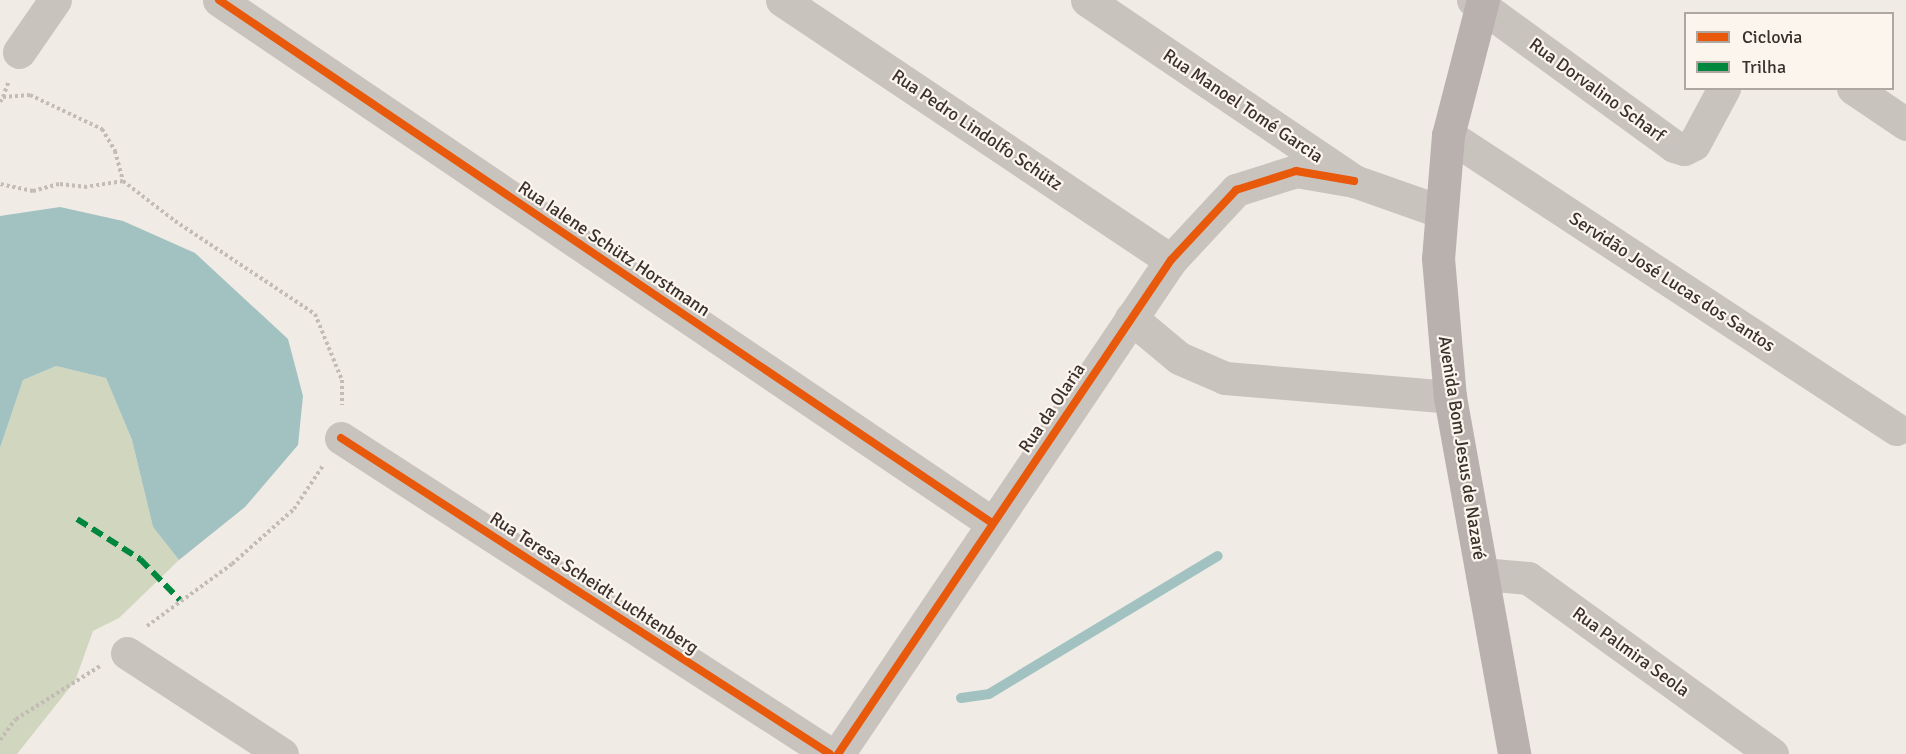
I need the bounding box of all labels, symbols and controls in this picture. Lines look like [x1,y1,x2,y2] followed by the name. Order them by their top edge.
[1684,12,1894,90] legend
[1742,26,1802,48] text: Ciclovia
[1525,33,1669,147] street label: Rua Dorvalino Scharf
[1159,44,1327,168] street label: Rua Manoel Tomé Garcia
[1742,56,1786,78] text: Trilha
[888,65,1066,195] street label: Rua Pedro Lindolfo Schütz
[514,177,714,321] street label: Rua Ialene Schütz Horstmann
[1565,207,1779,357] street label: Servidão José Lucas dos Santos
[1434,334,1490,562] street label: Avenida Bom Jesus de Nazaré
[1014,359,1090,457] street label: Rua da Olaria
[486,507,702,659] street label: Rua Teresa Scheidt Luchtenberg
[1568,602,1694,702] street label: Rua Palmira Seola

